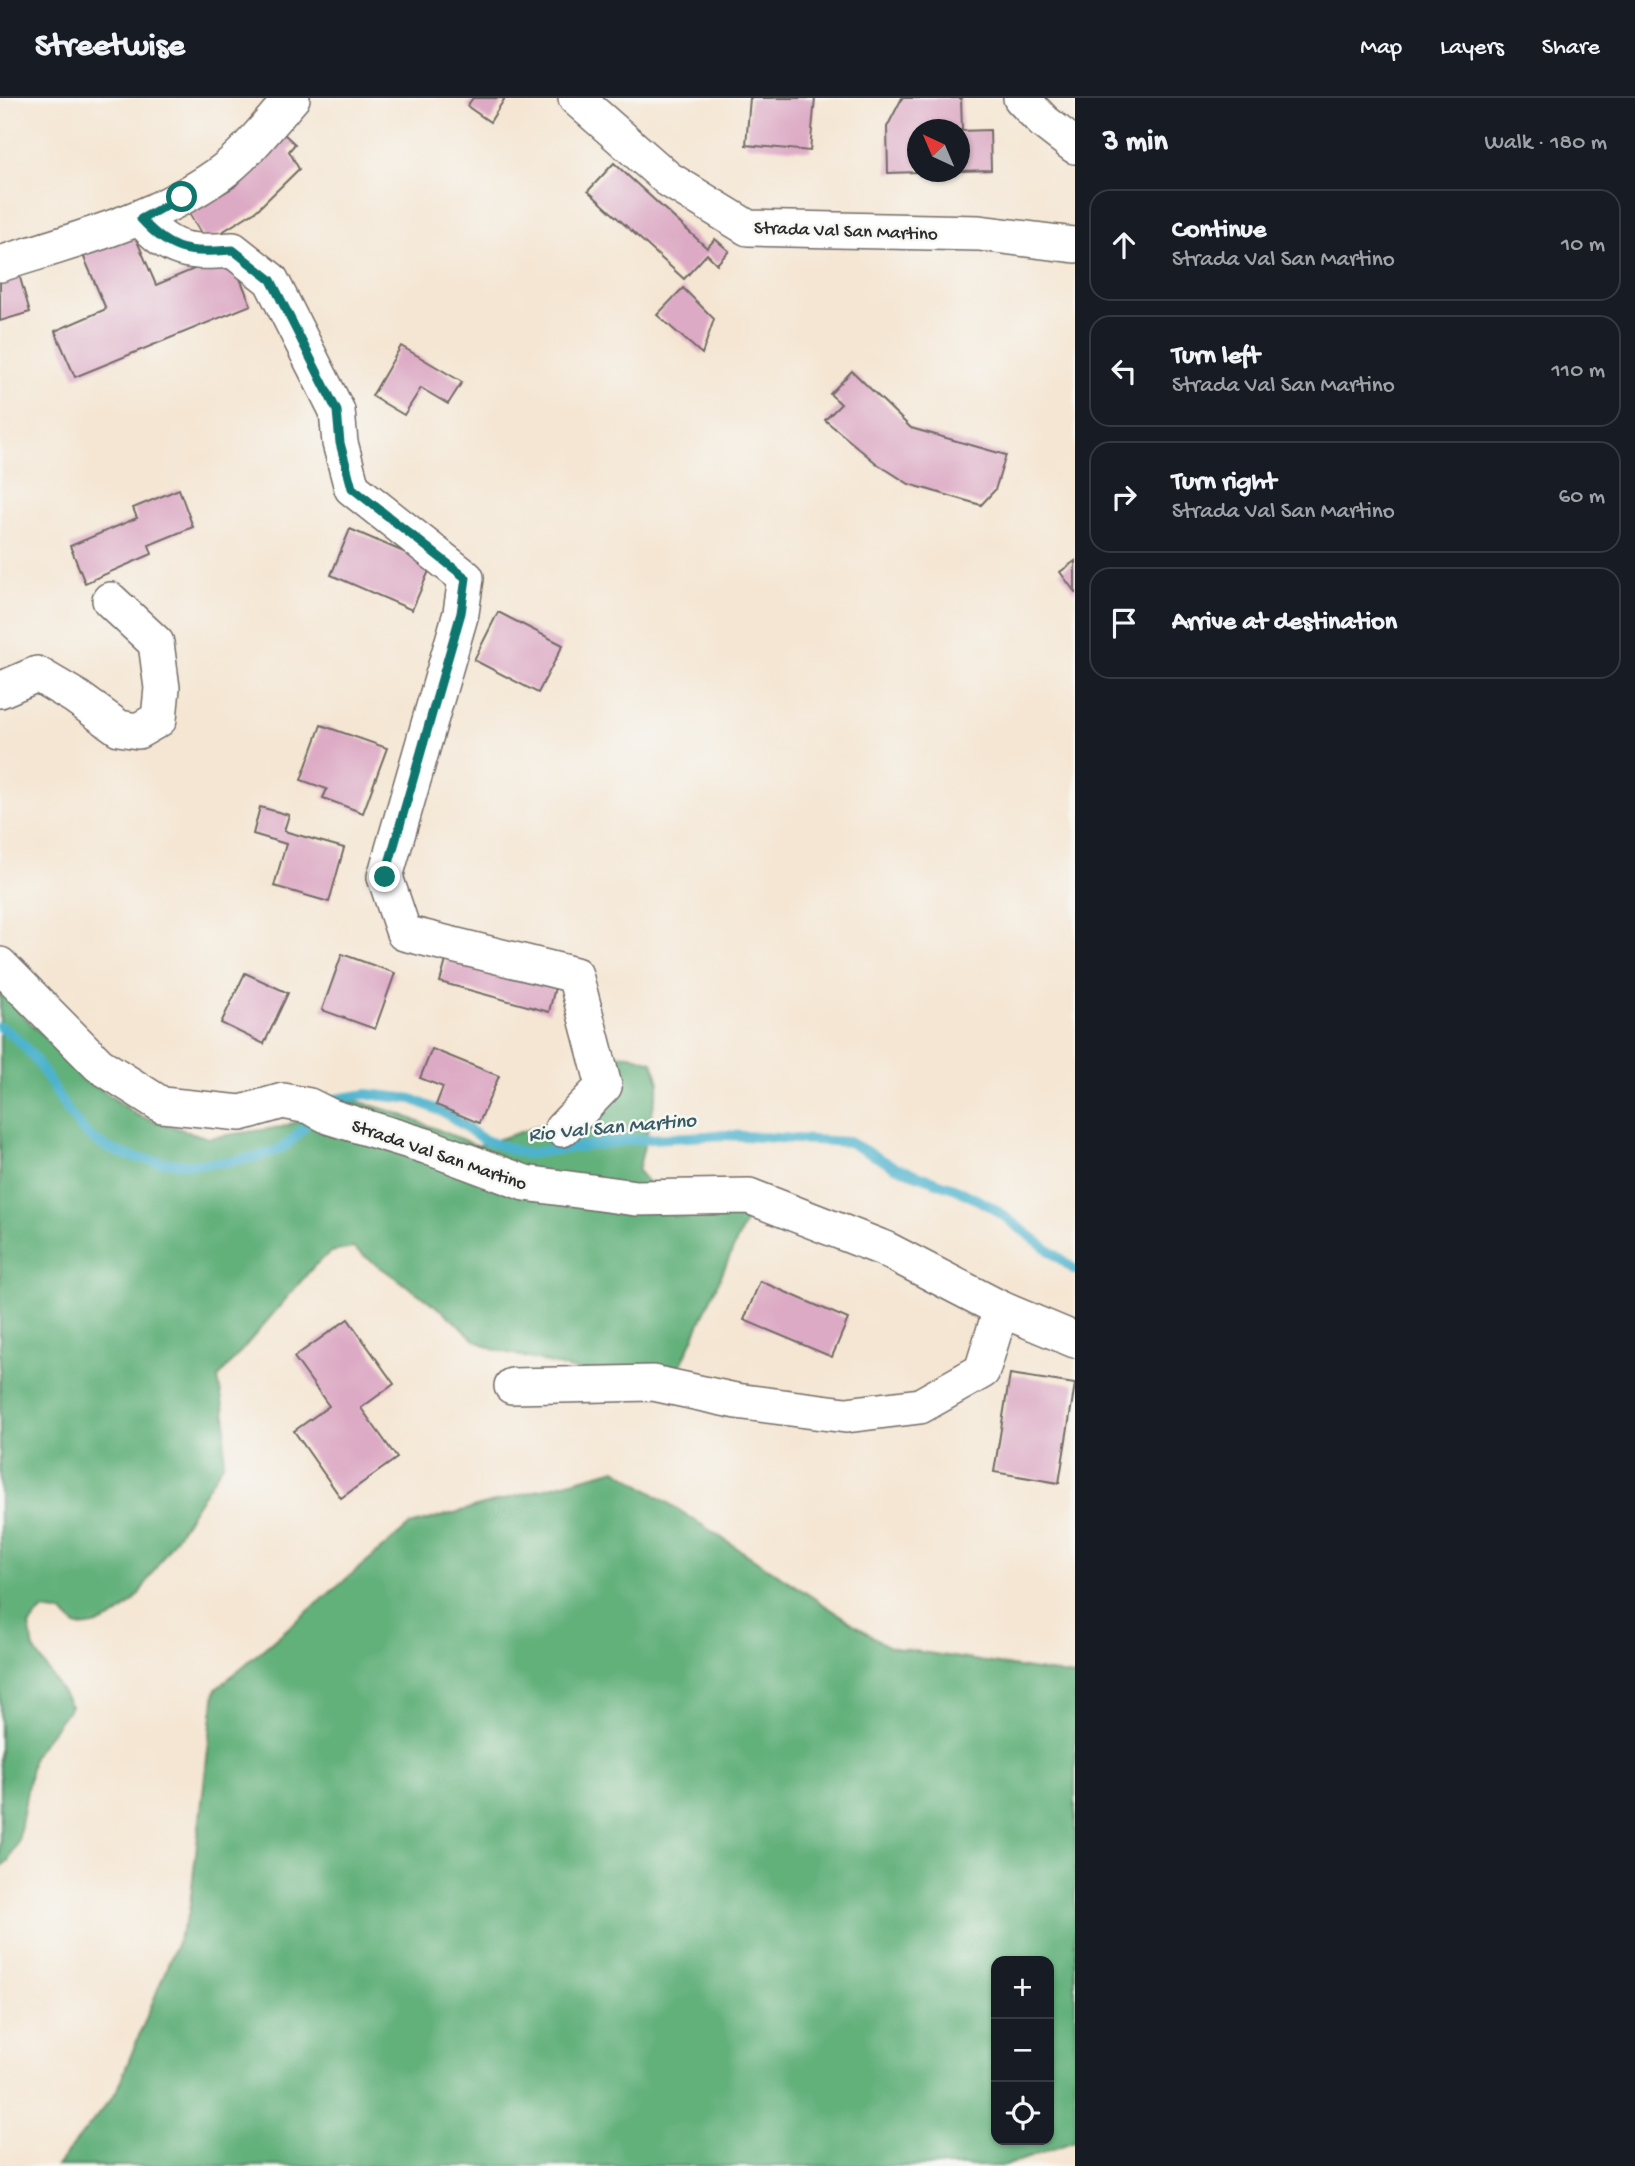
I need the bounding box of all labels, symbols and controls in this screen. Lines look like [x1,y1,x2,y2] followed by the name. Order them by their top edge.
[35,29,185,67] text: Streetwise
[1360,34,1402,63] text: Map
[1440,34,1504,63] text: Layers
[1542,34,1600,63] text: Share
[907,119,970,182] north arrow
[1103,126,1168,161] text: 3 min
[1485,130,1607,157] text: Walk · 180 m
[166,181,197,212] route start
[1172,216,1266,247] text: Continue
[754,218,938,247] street label: Strada Val San Martino
[1105,226,1143,264] icon: ahead
[1561,232,1605,259] text: 10 m
[1172,247,1395,274] text: Strada Val San Martino
[1172,342,1260,373] text: Turn left
[1105,352,1143,390] icon: left
[1552,358,1605,385] text: 110 m
[1172,373,1395,400] text: Strada Val San Martino
[1172,468,1276,499] text: Turn right
[1105,478,1143,516] icon: right
[1559,484,1605,511] text: 60 m
[1172,499,1395,526] text: Strada Val San Martino
[1105,604,1143,642] icon: arrive
[1172,608,1397,639] text: Arrive at destination
[369,861,400,892] route end
[527,1110,698,1149] water label: Rio Val San Martino
[348,1115,530,1197] street label: Strada Val San Martino
[991,1956,1054,2145] map controls
[991,1956,1054,2019] button: +
[991,2019,1054,2082] button: −
[991,2082,1054,2145] button: locate

